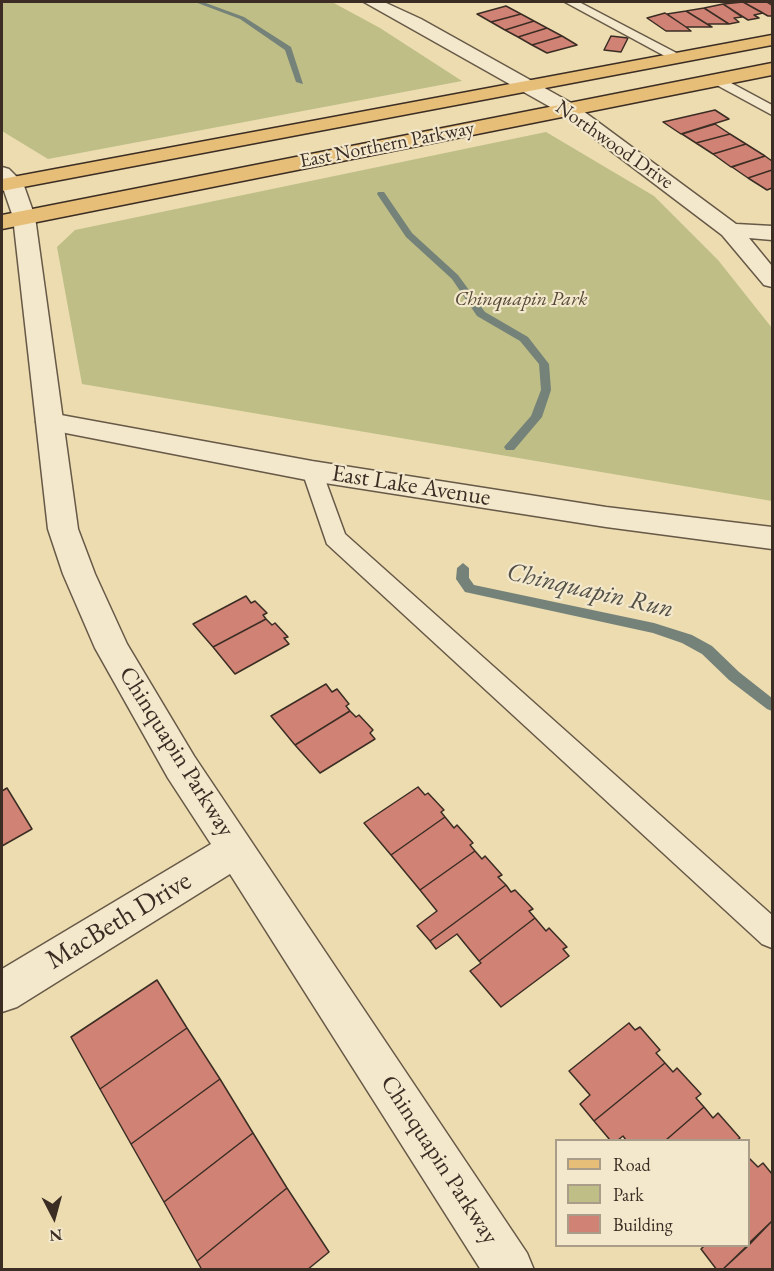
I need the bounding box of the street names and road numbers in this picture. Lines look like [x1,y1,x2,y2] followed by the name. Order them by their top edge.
[550,95,678,195] street label: Northwood Drive
[298,116,476,174] street label: East Northern Parkway
[329,459,493,513] street label: East Lake Avenue
[112,662,240,842] street label: Chinquapin Parkway
[40,865,198,977] street label: MacBeth Drive
[374,1070,504,1250] street label: Chinquapin Parkway

